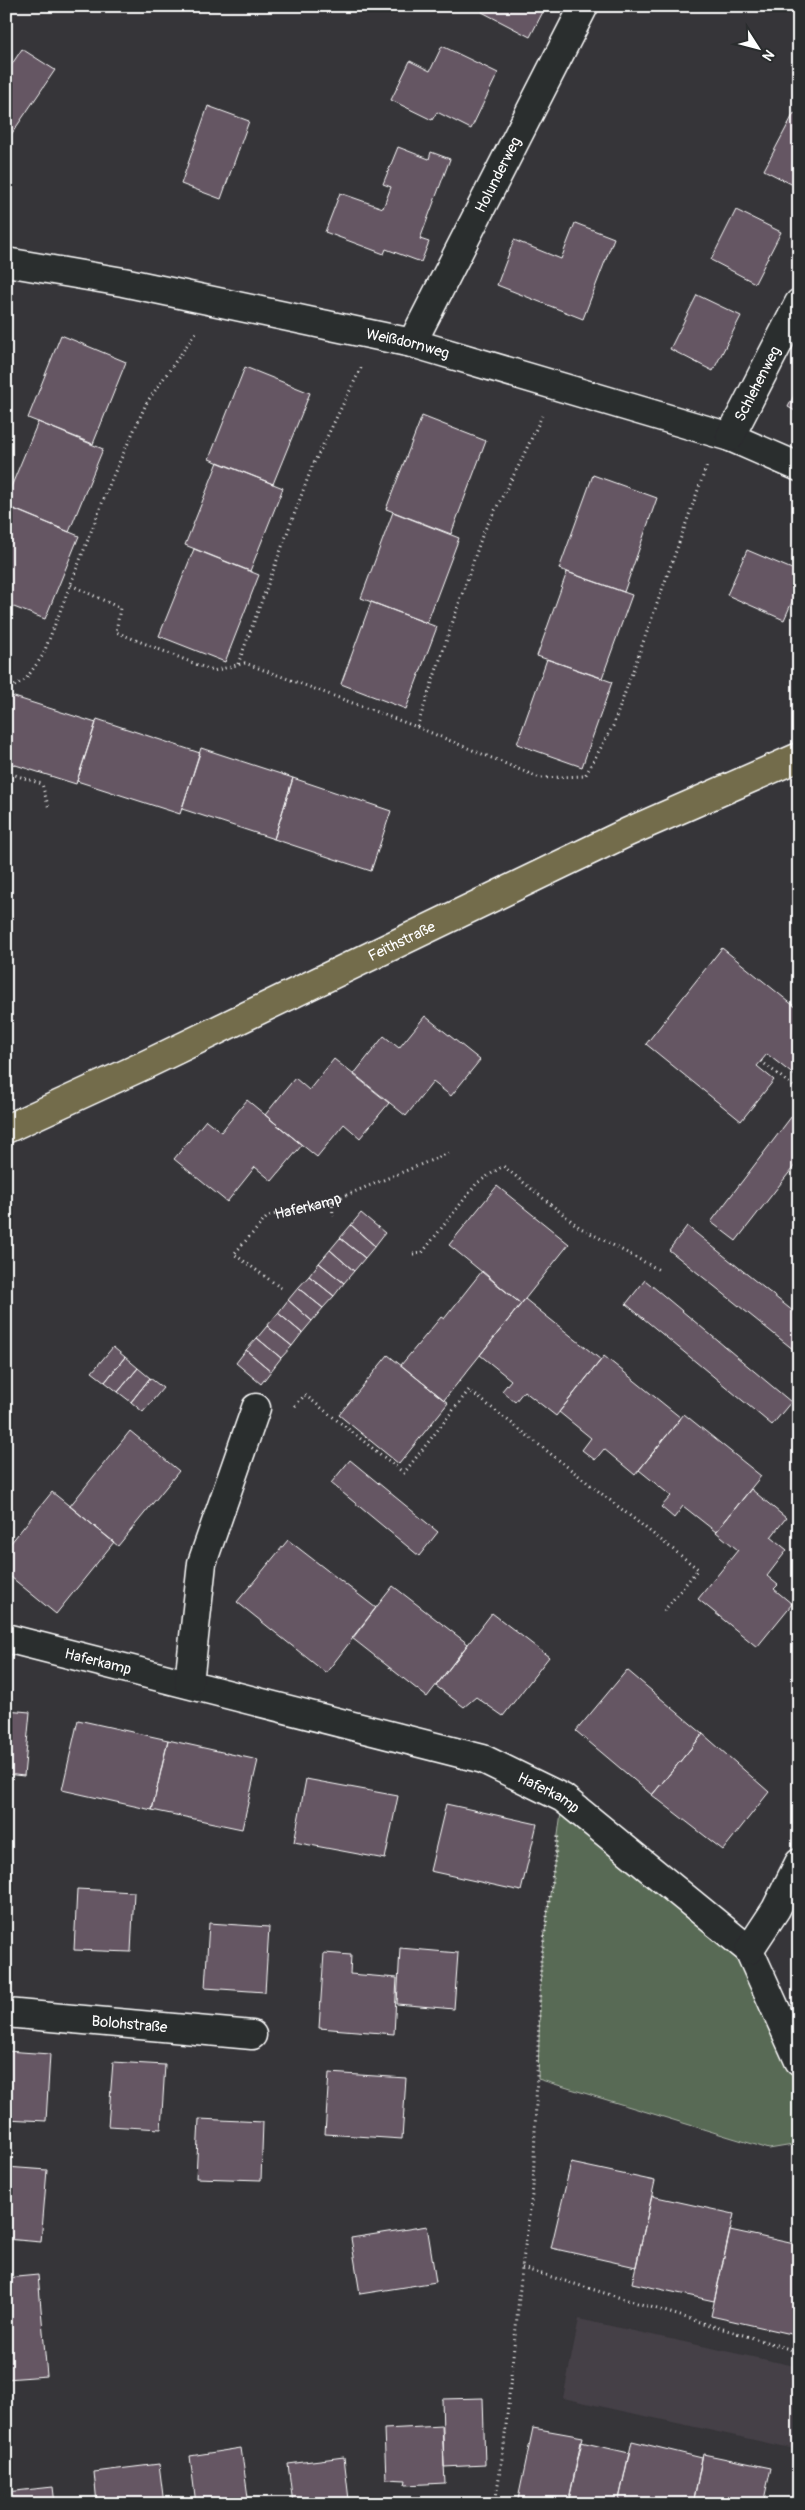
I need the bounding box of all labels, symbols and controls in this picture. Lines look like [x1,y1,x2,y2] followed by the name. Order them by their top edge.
[732,22,782,72] north arrow
[758,47,778,64] text: N
[471,134,525,216] street label: Holunderweg
[364,324,452,363] street label: Weißdornweg
[730,343,785,425] street label: Schlehenweg
[365,917,439,965] street label: Feithstraße
[273,1189,344,1224] street label: Haferkamp
[63,1644,133,1679] street label: Haferkamp
[515,1768,584,1817] street label: Haferkamp
[91,2011,169,2037] street label: Bolohstraße

